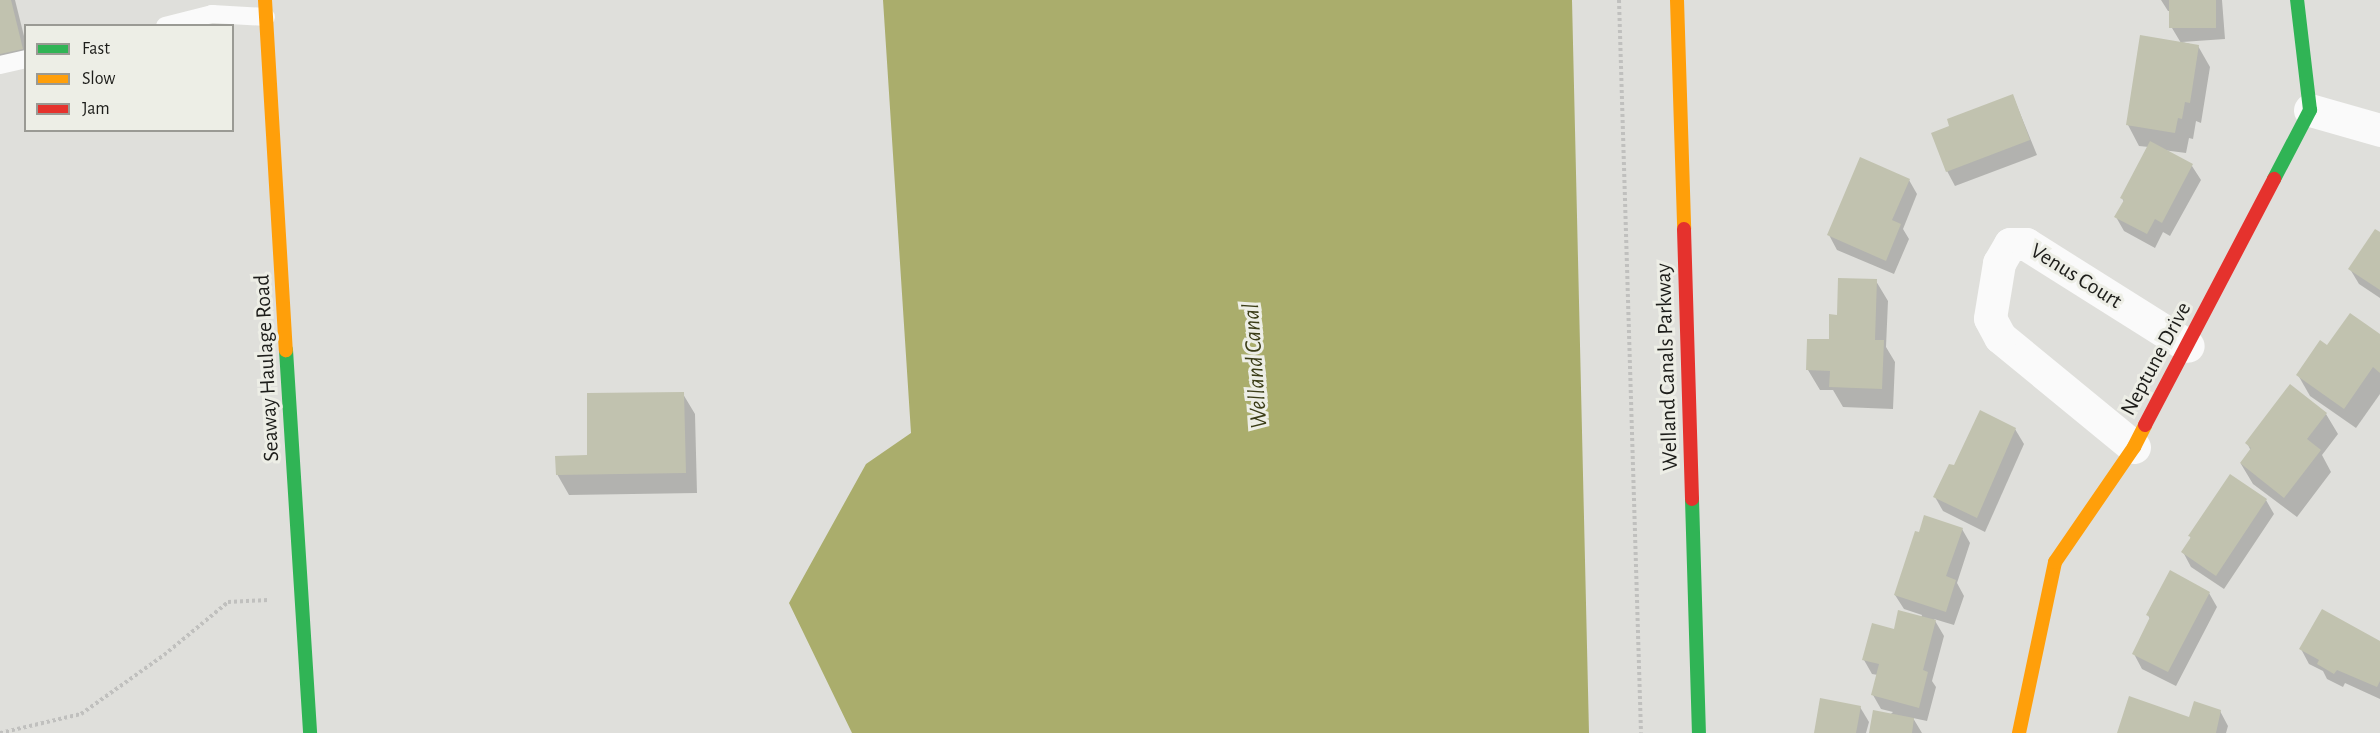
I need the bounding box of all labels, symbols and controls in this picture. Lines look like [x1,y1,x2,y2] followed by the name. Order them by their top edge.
[24,24,234,132] legend
[82,40,110,58] text: Fast
[82,70,115,88] text: Slow
[82,100,110,118] text: Jam
[2025,238,2127,314] street label: Venus Court
[1650,263,1684,471] street label: Welland Canals Parkway
[249,274,285,462] street label: Seaway Haulage Road
[2115,298,2197,420] street label: Neptune Drive
[1237,302,1275,430] water label: Welland Canal

